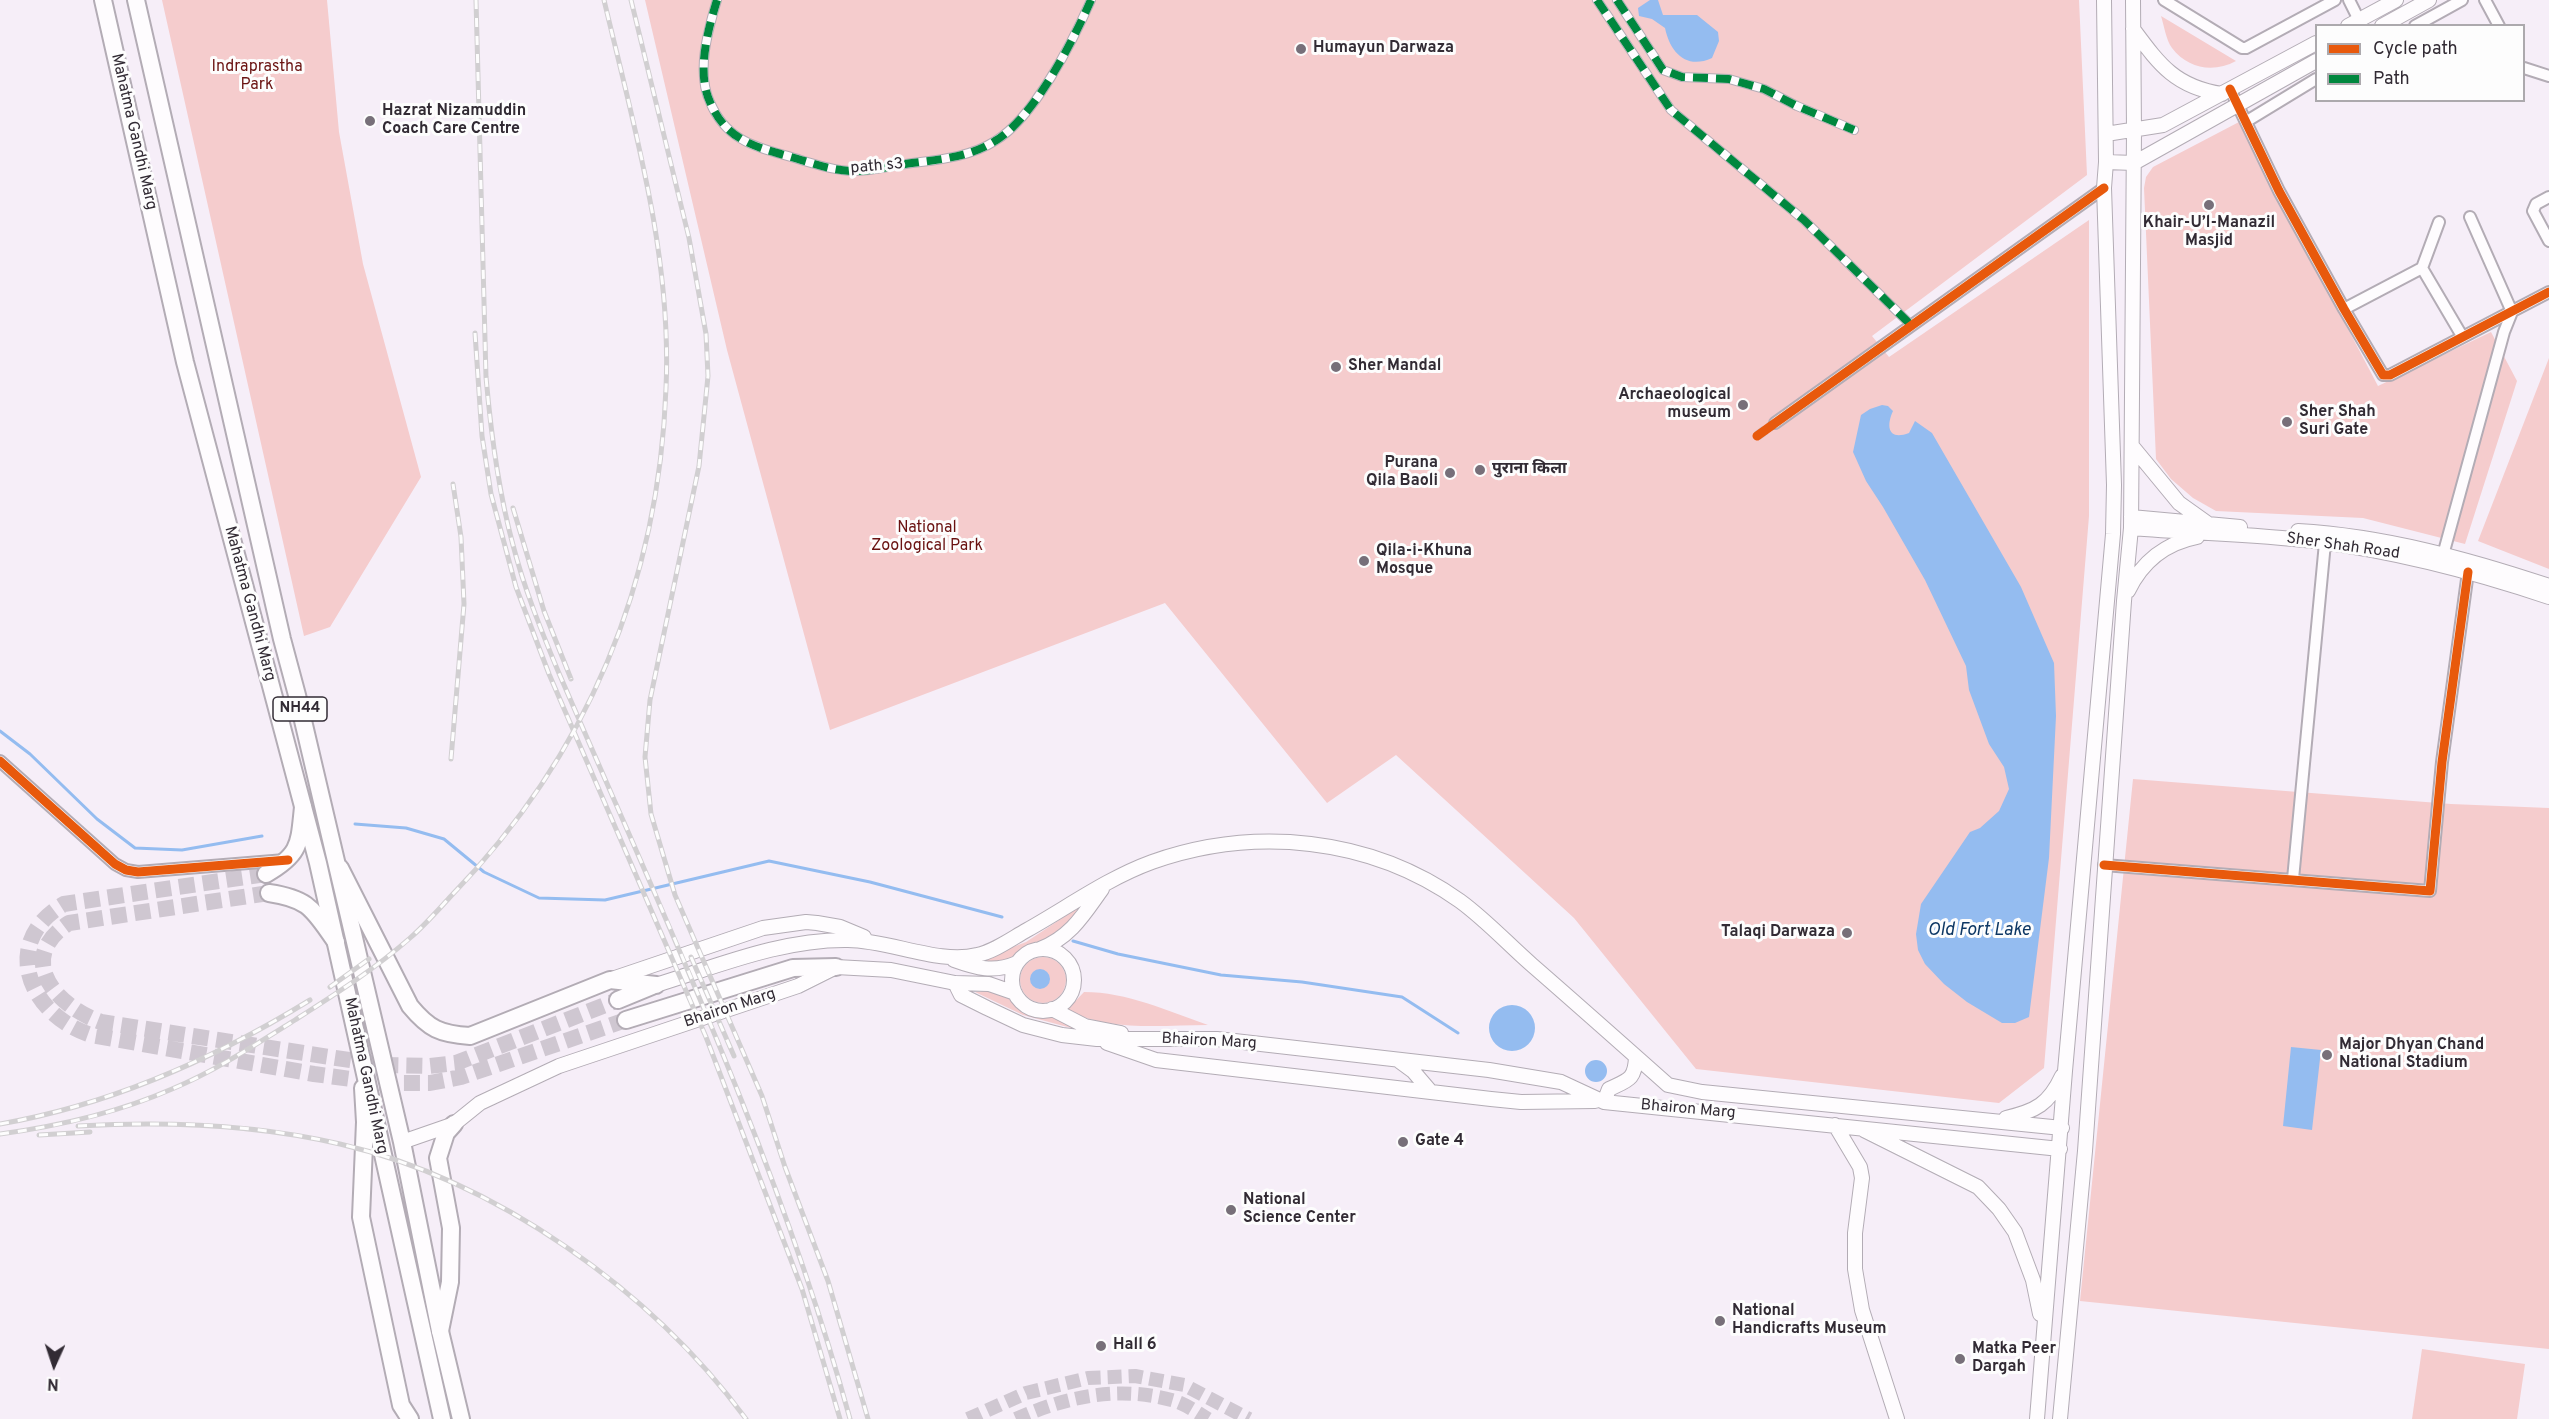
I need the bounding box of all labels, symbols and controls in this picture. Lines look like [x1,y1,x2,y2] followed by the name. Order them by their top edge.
[2315,24,2525,102] legend
[2373,38,2458,61] text: Cycle path
[1313,39,1454,59] place label: Humayun Darwaza
[1294,42,1308,56] marker: Humayun Darwaza
[106,52,160,212] street label: Mahatma Gandhi Marg
[211,58,303,96] park label: Indraprastha Park
[2373,68,2410,91] text: Path
[382,102,526,140] place label: Hazrat Nizamuddin Coach Care Centre
[363,114,377,128] marker: Hazrat Nizamuddin Coach Care Centre
[850,155,904,179] street label: path s3
[2202,198,2216,212] marker: Khair-U’l-Manazil Masjid
[2143,214,2275,252] place label: Khair-U’l-Manazil Masjid
[1348,357,1441,377] place label: Sher Mandal
[1329,360,1343,374] marker: Sher Mandal
[1618,386,1731,424] place label: Archaeological museum
[1736,398,1750,412] marker: Archaeological museum
[2299,403,2376,441] place label: Sher Shah Suri Gate
[2280,415,2294,429] marker: Sher Shah Suri Gate
[1366,454,1438,492] place label: Purana Qila Baoli
[1492,460,1567,480] place label: पुराना किला
[1473,463,1487,477] marker: पुराना किला
[1443,466,1457,480] marker: Purana Qila Baoli
[871,519,983,557] park label: National Zoological Park
[219,524,279,684] street label: Mahatma Gandhi Marg
[2285,530,2401,564] street label: Sher Shah Road
[1376,542,1472,580] place label: Qila-i-Khuna Mosque
[1357,554,1371,568] marker: Qila-i-Khuna Mosque
[273,697,327,721] road number: NH44
[1928,920,2030,942] water label: Old Fort Lake
[1721,923,1835,943] place label: Talaqi Darwaza
[1840,926,1854,940] marker: Talaqi Darwaza
[682,985,778,1033] street label: Bhairon Marg
[339,996,391,1156] street label: Mahatma Gandhi Marg
[1161,1030,1257,1054] street label: Bhairon Marg
[2339,1036,2484,1074] place label: Major Dhyan Chand National Stadium
[2320,1048,2334,1062] marker: Major Dhyan Chand National Stadium
[1640,1096,1736,1124] street label: Bhairon Marg
[1415,1132,1464,1152] place label: Gate 4
[1396,1135,1410,1149] marker: Gate 4
[1243,1191,1356,1229] place label: National Science Center
[1224,1203,1238,1217] marker: National Science Center
[1732,1302,1887,1340] place label: National Handicrafts Museum
[1713,1314,1727,1328] marker: National Handicrafts Museum
[24,1335,84,1395] north arrow
[1113,1336,1157,1356] place label: Hall 6
[1094,1339,1108,1353] marker: Hall 6
[1972,1340,2056,1378] place label: Matka Peer Dargah
[1953,1352,1967,1366] marker: Matka Peer Dargah
[47,1373,59,1393] text: N

